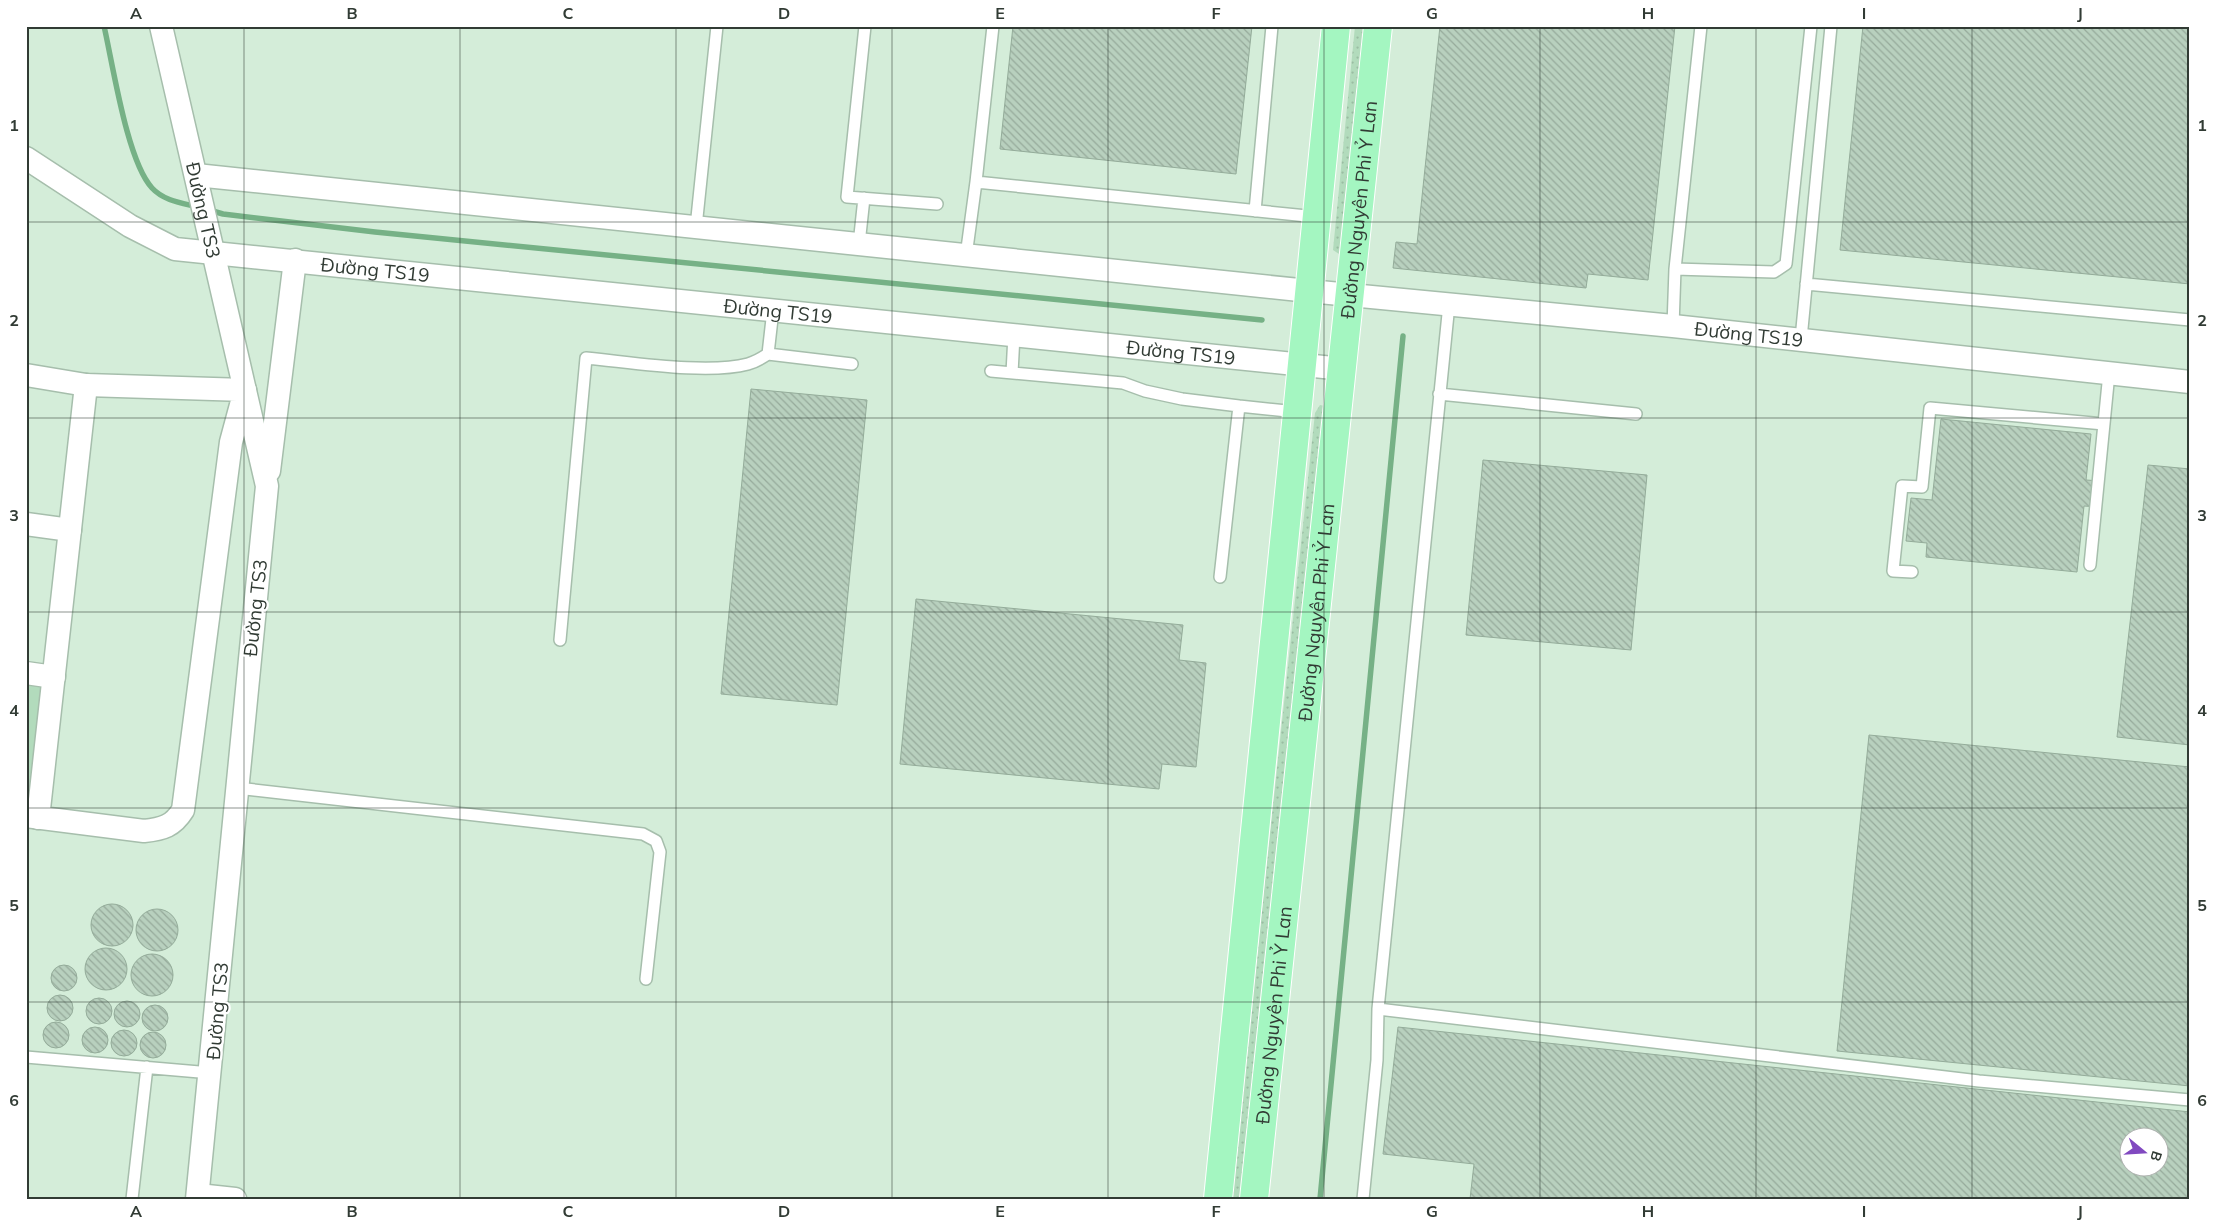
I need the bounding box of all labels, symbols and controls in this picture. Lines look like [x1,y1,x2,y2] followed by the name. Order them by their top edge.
[130,3,142,23] text: A
[346,3,358,23] text: B
[563,3,574,23] text: C
[778,3,790,23] text: D
[995,3,1005,23] text: E
[1211,3,1221,23] text: F
[1426,3,1438,23] text: G
[1642,3,1654,23] text: H
[1862,3,1866,23] text: I
[2077,3,2083,23] text: J
[1335,99,1382,320] street label: Đường Nguyên Phi Ỷ Lan
[9,115,19,135] text: 1
[2197,115,2207,135] text: 1
[181,160,226,261] street label: Đường TS3
[320,252,431,287] street label: Đường TS19
[722,293,834,328] street label: Đường TS19
[9,310,19,330] text: 2
[2197,310,2207,330] text: 2
[1693,316,1804,352] street label: Đường TS19
[1125,335,1236,370] street label: Đường TS19
[1293,502,1339,722] street label: Đường Nguyên Phi Ỷ Lan
[9,505,19,525] text: 3
[2197,505,2207,525] text: 3
[238,558,272,658] street label: Đường TS3
[9,700,19,720] text: 4
[2197,700,2207,720] text: 4
[9,895,19,915] text: 5
[2197,895,2207,915] text: 5
[1250,905,1297,1125] street label: Đường Nguyên Phi Ỷ Lan
[201,961,233,1061] street label: Đường TS3
[9,1090,19,1110] text: 6
[2197,1090,2207,1110] text: 6
[2118,1128,2168,1178] north arrow
[2146,1149,2166,1164] text: B
[130,1201,142,1221] text: A
[346,1201,358,1221] text: B
[563,1201,574,1221] text: C
[778,1201,790,1221] text: D
[995,1201,1005,1221] text: E
[1211,1201,1221,1221] text: F
[1426,1201,1438,1221] text: G
[1642,1201,1654,1221] text: H
[1862,1201,1866,1221] text: I
[2077,1201,2083,1221] text: J

